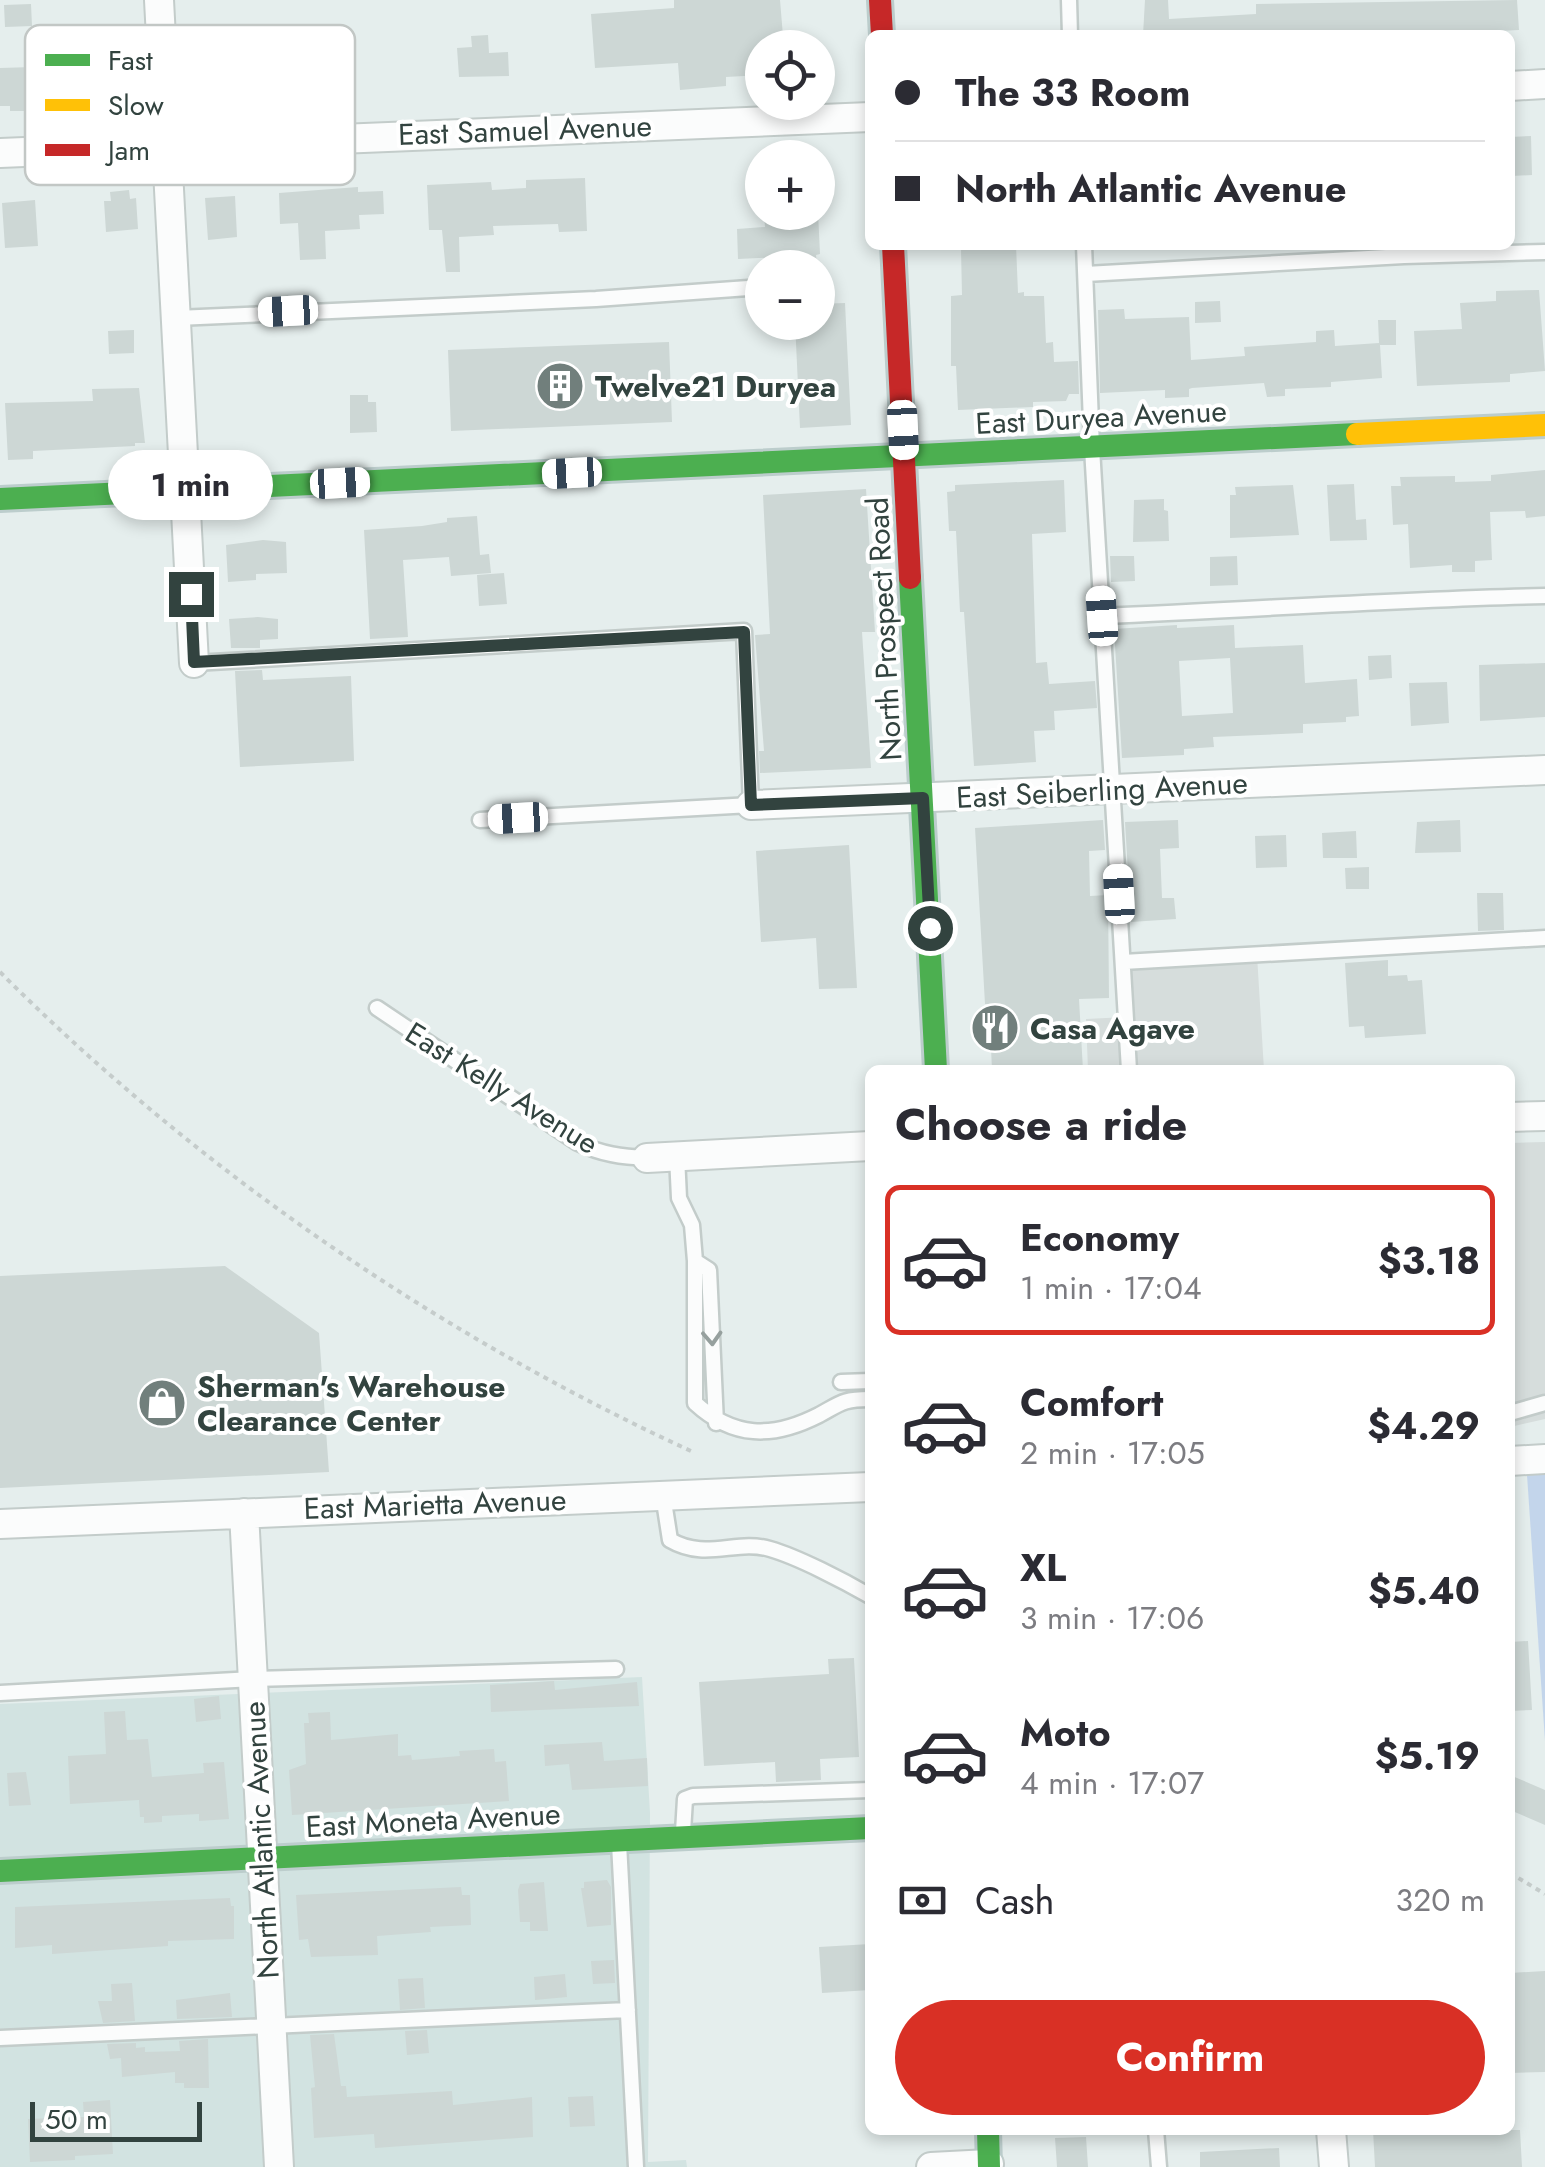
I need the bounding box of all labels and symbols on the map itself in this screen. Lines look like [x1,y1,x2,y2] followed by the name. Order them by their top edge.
[25,25,355,185] legend
[108,40,153,81] text: Fast
[108,85,164,126] text: Slow
[397,104,653,156] street label: East Samuel Avenue
[104,130,150,171] text: Jam
[257,294,319,328] car
[534,360,586,412] building icon: Twelve21 Duryea
[595,365,836,408] place label: Twelve21 Duryea
[974,389,1228,445] street label: East Duryea Avenue
[886,399,920,461] car
[109,449,274,519] callout: 1 min
[541,456,603,490] car
[309,466,371,500] car
[856,496,912,762] street label: North Prospect Road
[169,572,214,617] route end
[1085,585,1119,647] car
[955,761,1249,819] street label: East Seiberling Avenue
[487,801,549,835] car
[1102,863,1136,925] car
[908,906,953,951] route start
[969,1002,1021,1054] restaurant icon: Casa Agave
[1030,1007,1195,1050] place label: Casa Agave
[397,1011,607,1165] street label: East Kelly Avenue
[701,1331,722,1347] one-way arrow
[197,1365,505,1442] place label: Sherman's Warehouse Clearance Center
[136,1377,188,1429] shop icon: Sherman's Warehouse Clearance Center
[303,1478,567,1530] street label: East Marietta Avenue
[232,1700,290,1980] street label: North Atlantic Avenue
[304,1792,562,1848] street label: East Moneta Avenue
[30,2097,202,2142] scale bar

